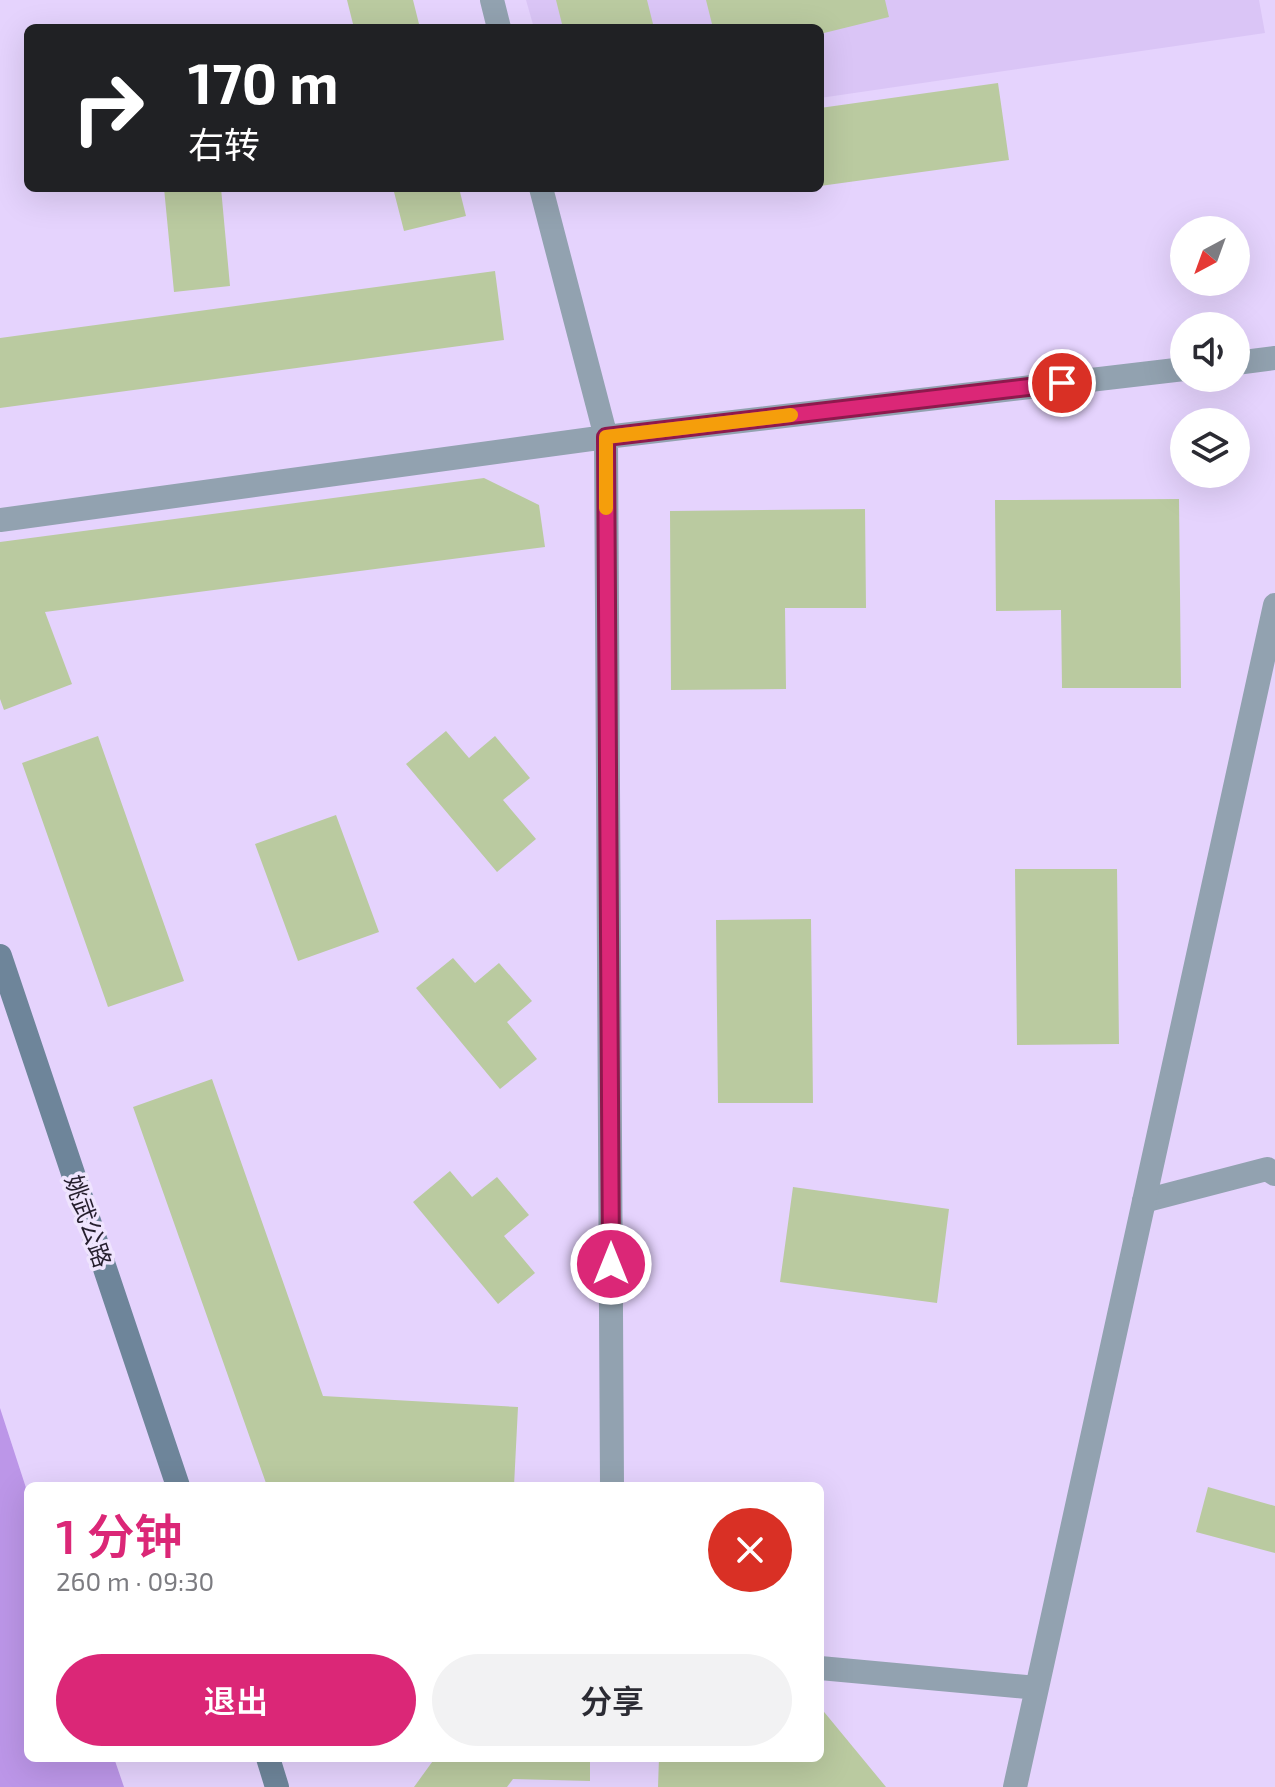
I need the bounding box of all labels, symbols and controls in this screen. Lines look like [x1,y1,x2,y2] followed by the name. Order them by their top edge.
[188,48,339,115] text: 170 m
[56,56,160,160] icon: right
[188,122,260,165] text: 右转
[1170,216,1250,296] north arrow
[1170,216,1250,488] map controls
[1170,312,1250,392] button: sound
[1028,349,1096,417] pin
[1040,361,1084,405] icon: arrive
[1170,408,1250,488] button: layers
[60,1171,118,1271] street label: 姚武公路
[569,1222,653,1306] position arrow
[56,1506,183,1564] text: 1 分钟
[708,1508,792,1592] button: close
[56,1565,214,1596] text: 260 m · 09:30
[56,1654,416,1746] button: 退出
[432,1654,792,1746] button: 分享

